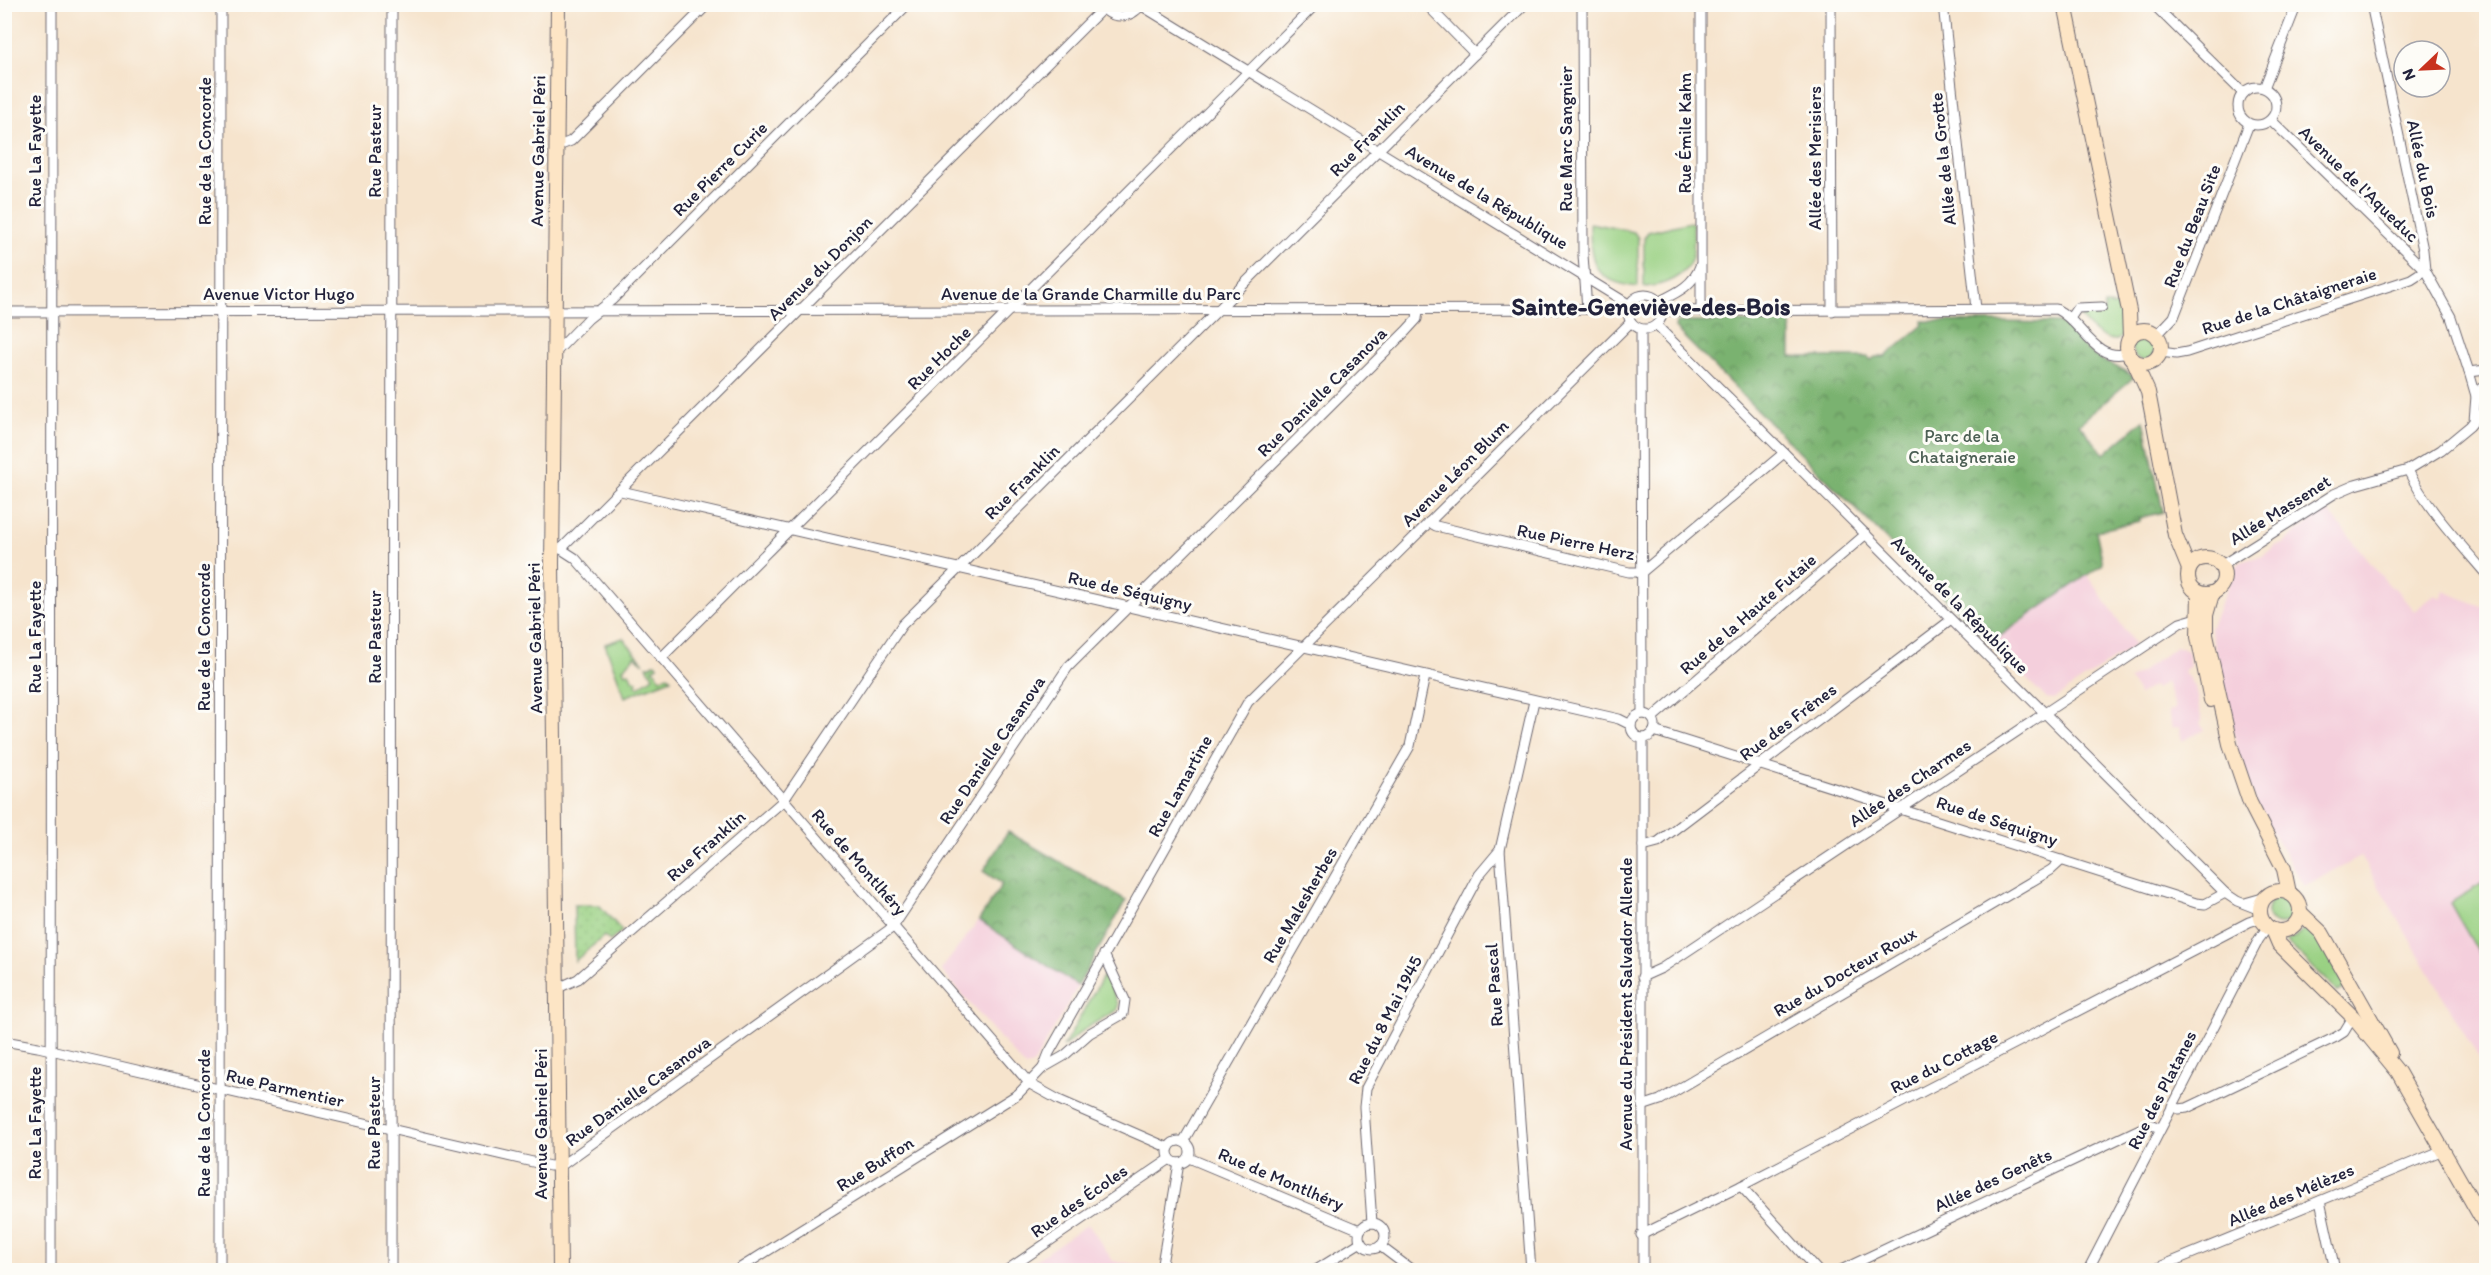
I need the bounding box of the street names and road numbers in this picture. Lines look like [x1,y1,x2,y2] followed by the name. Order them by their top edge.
[1555,65,1577,212] street label: Rue Marc Sangnier
[1674,73,1696,193] street label: Rue Émile Kahn
[526,75,550,227] street label: Avenue Gabriel Péri
[194,77,216,225] street label: Rue de la Concorde
[1804,86,1826,230] street label: Allée des Merisiers
[1925,91,1961,227] street label: Allée de la Grotte
[24,95,46,207] street label: Rue La Fayette
[1325,96,1410,181] street label: Rue Franklin
[364,103,386,198] street label: Rue Pasteur
[668,117,772,221] street label: Rue Pierre Curie
[2402,118,2444,220] street label: Allée du Bois
[2294,121,2424,247] street label: Avenue de l'Aqueduc
[1402,140,1572,254] street label: Avenue de la République
[2158,161,2226,291] street label: Rue du Beau Site
[763,211,877,325] street label: Avenue du Donjon
[2199,262,2379,340] street label: Rue de la Châtaigneraie
[203,283,355,305] street label: Avenue Victor Hugo
[941,283,1241,305] street label: Avenue de la Grande Charmille du Parc
[902,321,976,395] street label: Rue Hoche
[1252,322,1392,462] street label: Rue Danielle Casanova
[1397,415,1513,531] street label: Avenue Léon Blum
[980,439,1065,524] street label: Rue Franklin
[2225,470,2335,550] street label: Allée Massenet
[1515,519,1638,565] street label: Rue Pierre Herz
[1887,532,2033,678] street label: Avenue de la République
[1675,549,1821,679] street label: Rue de la Haute Futaie
[523,562,547,714] street label: Avenue Gabriel Péri
[193,563,215,711] street label: Rue de la Concorde
[1066,566,1195,616] street label: Rue de Séquigny
[24,581,46,693] street label: Rue La Fayette
[364,589,386,684] street label: Rue Pasteur
[934,671,1050,829] street label: Rue Danielle Casanova
[1735,678,1841,766] street label: Rue des Frênes
[1143,731,1217,841] street label: Rue Lamartine
[1845,734,1975,832] street label: Allée des Charmes
[1933,791,2061,851] street label: Rue de Séquigny
[807,804,912,920] street label: Rue de Montlhéry
[662,805,750,886] street label: Rue Franklin
[1258,843,1342,967] street label: Rue Malesherbes
[1615,858,1637,1150] street label: Avenue du Président Salvador Allende
[1770,922,1921,1022] street label: Rue du Docteur Roux
[1480,942,1508,1028] street label: Rue Pascal
[1343,952,1427,1088] street label: Rue du 8 Mai 1945
[1887,1025,2001,1099] street label: Rue du Cottage
[2123,1027,2201,1153] street label: Rue des Platanes
[561,1030,716,1151] street label: Rue Danielle Casanova
[530,1048,552,1200] street label: Avenue Gabriel Péri
[193,1049,215,1197] street label: Rue de la Concorde
[224,1064,346,1112] street label: Rue Parmentier
[24,1067,46,1179] street label: Rue La Fayette
[363,1075,385,1170] street label: Rue Pasteur
[832,1132,918,1196] street label: Rue Buffon
[1215,1143,1348,1216] street label: Rue de Montlhéry
[1931,1143,2055,1217] street label: Allée des Genêts
[1026,1159,1132,1243] street label: Rue des Écoles
[2225,1159,2357,1231] street label: Allée des Mélèzes

